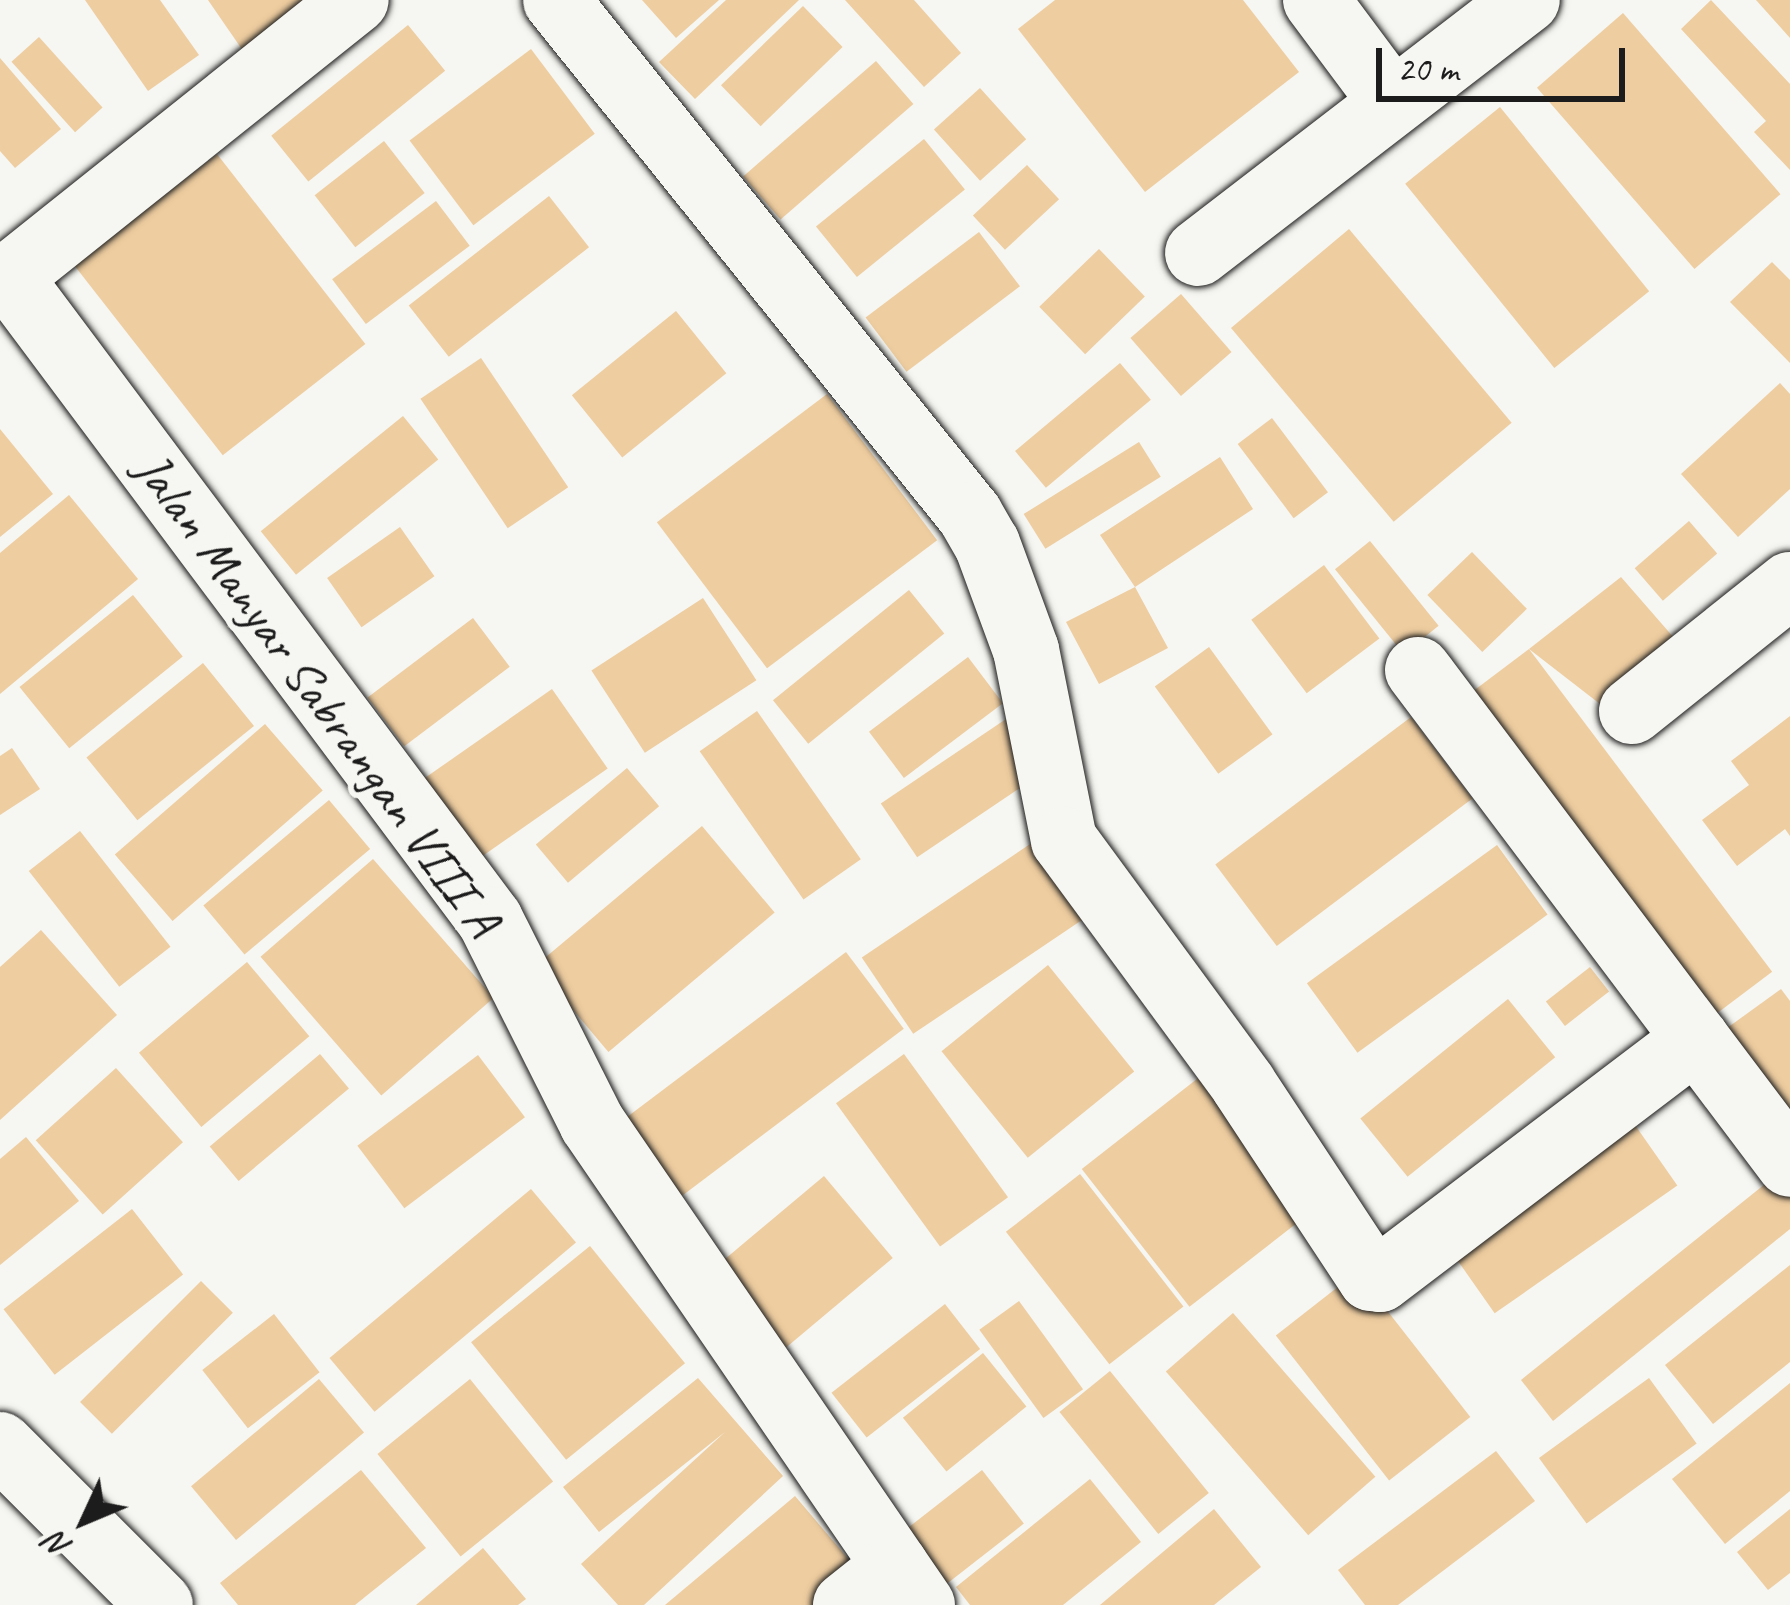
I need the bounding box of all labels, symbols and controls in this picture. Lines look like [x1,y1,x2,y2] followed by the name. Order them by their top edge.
[1382,24,1631,98] scale bar
[1397,46,1458,92] text: 20 m
[122,441,514,947] street label: Jalan Manyar Sabrangan VIII A
[24,1461,144,1581] north arrow
[36,1524,80,1568] text: N

